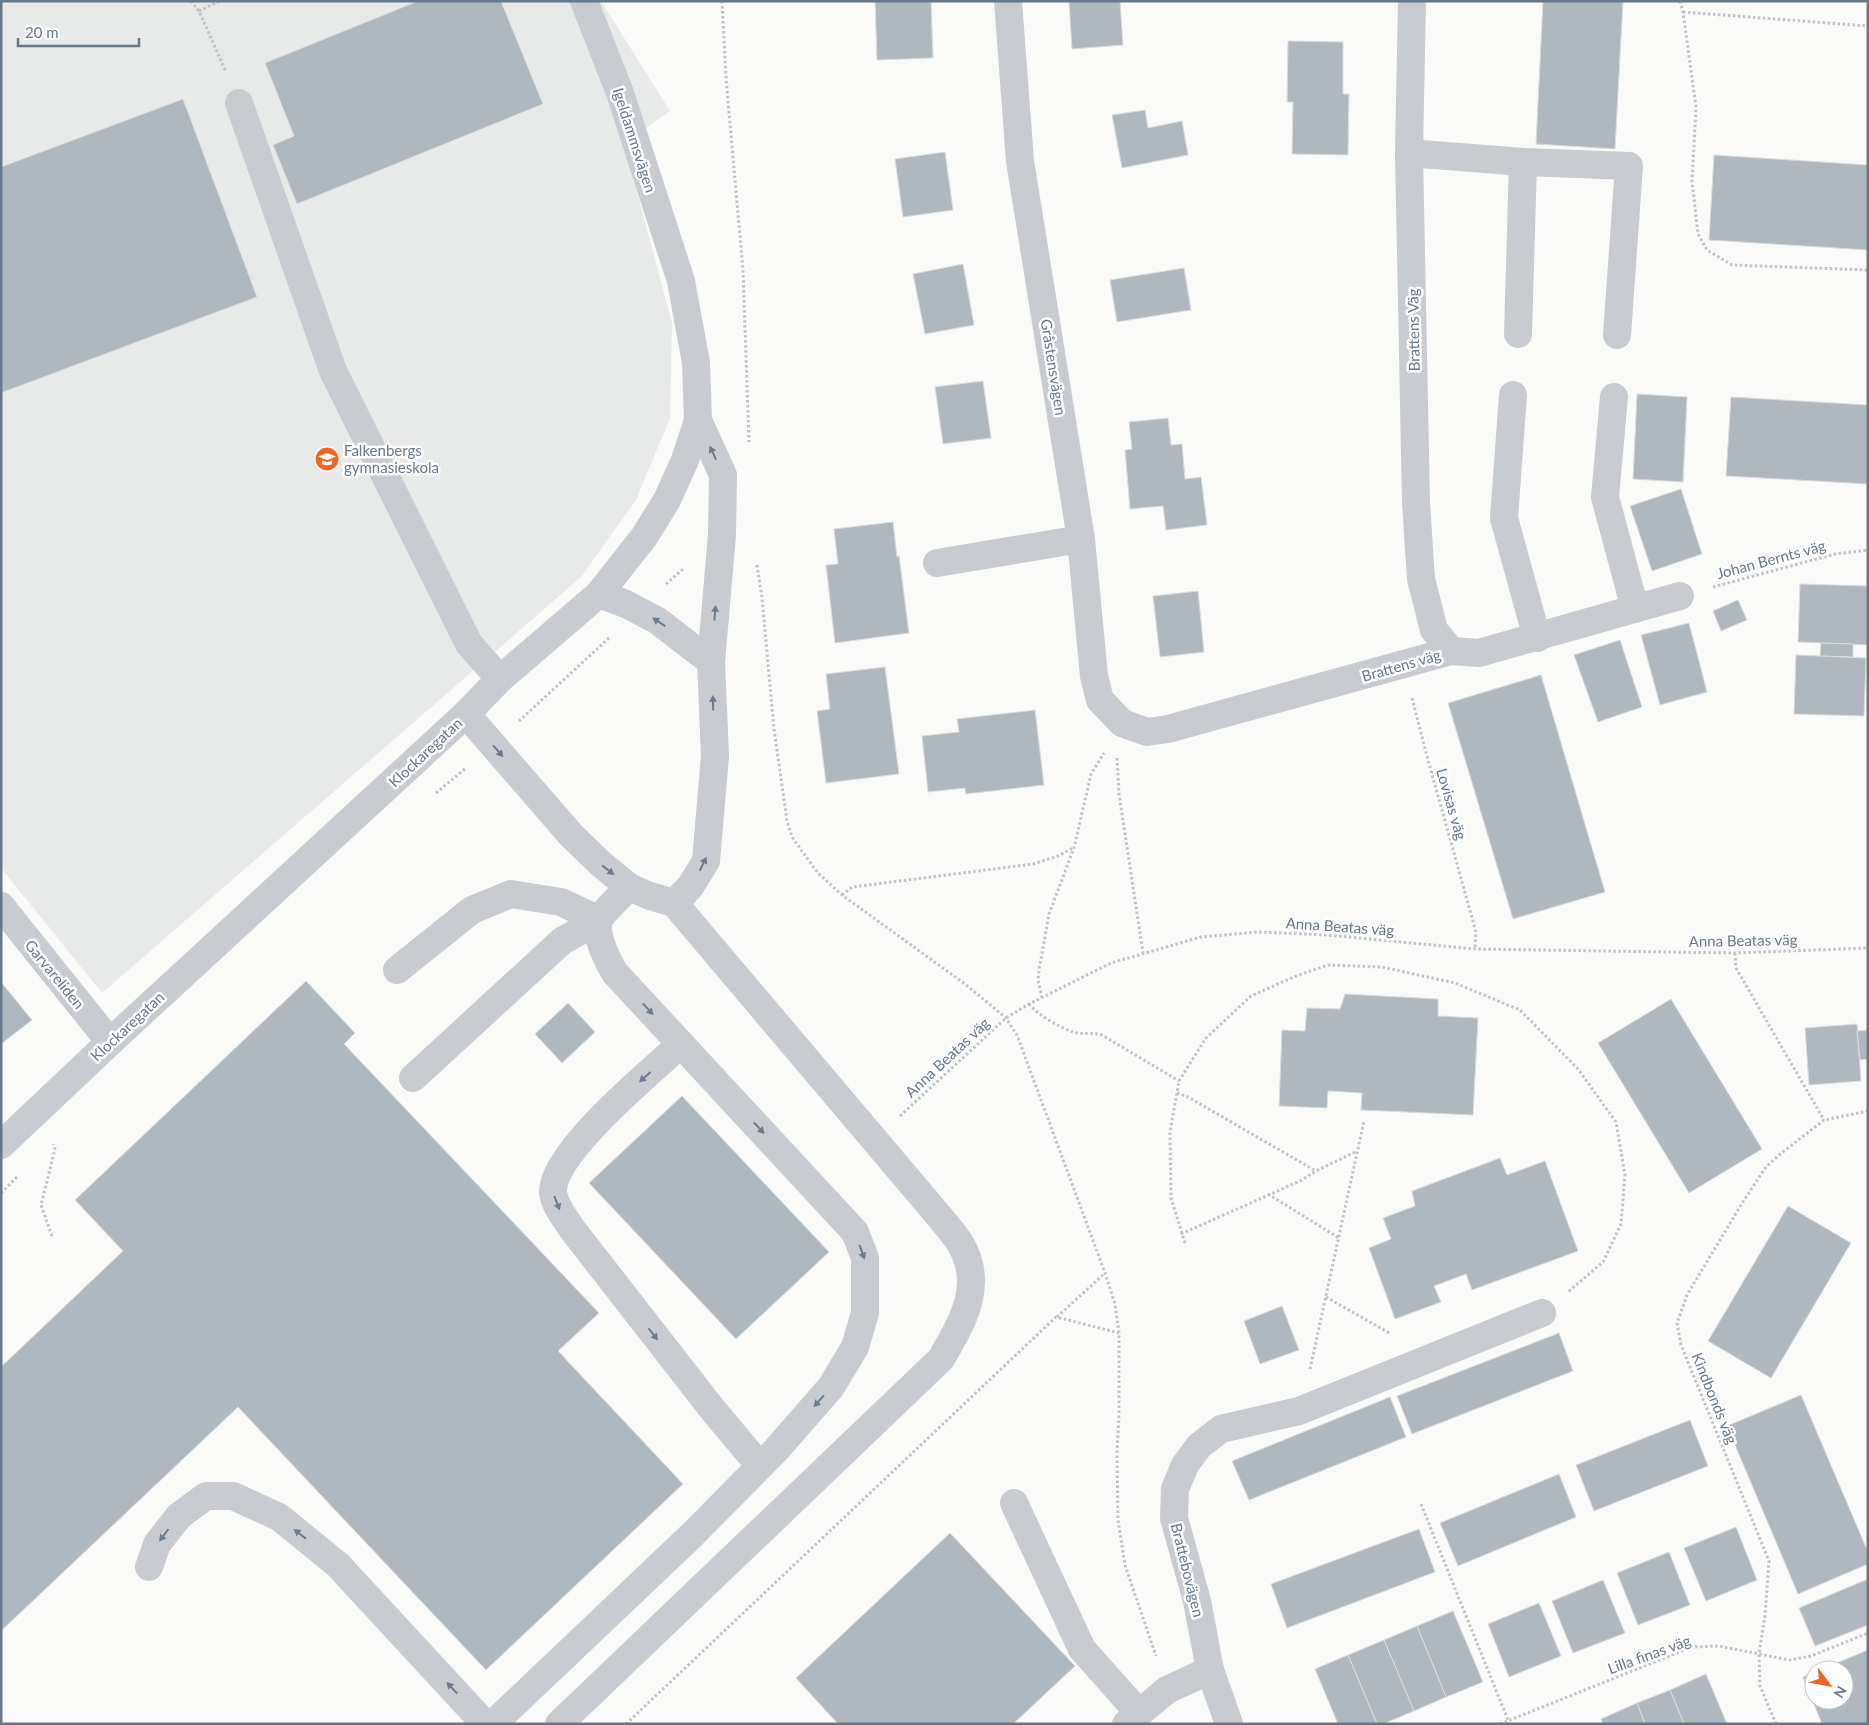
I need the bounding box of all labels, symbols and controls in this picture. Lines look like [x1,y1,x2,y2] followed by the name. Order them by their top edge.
[18,15,139,47] scale bar
[25,23,59,41] text: 20 m
[610,85,660,195] street label: Igeldammsvägen
[1403,288,1423,372] street label: Brattens Väg
[1038,318,1070,416] street label: Gråstensvägen
[344,441,439,476] place label: Falkenbergs gymnasieskola
[314,446,340,472] school or university icon: Falkenbergs gymnasieskola
[709,446,717,460] one-way arrow
[1715,536,1828,582] street label: Johan Bernts väg
[712,605,720,621] one-way arrow
[652,617,665,626] one-way arrow
[1359,645,1443,685] street label: Brattens väg
[709,695,717,711] one-way arrow
[385,713,465,791] street label: Klockaregatan
[492,744,503,757] one-way arrow
[1433,766,1471,842] street label: Lovisas väg
[699,857,707,871] one-way arrow
[601,864,614,875] one-way arrow
[1285,913,1395,939] street label: Anna Beatas väg
[1689,930,1798,950] street label: Anna Beatas väg
[22,936,88,1012] street label: Garvareliden
[87,987,167,1065] street label: Klockaregatan
[642,1002,654,1014] one-way arrow
[901,1013,993,1101] street label: Anna Beatas väg
[640,1071,652,1083] one-way arrow
[753,1122,765,1134] one-way arrow
[554,1196,562,1211] one-way arrow
[858,1245,866,1260] one-way arrow
[648,1327,659,1340] one-way arrow
[1689,1350,1742,1446] street label: Kindbonds väg
[813,1394,824,1407] one-way arrow
[1168,1521,1208,1619] street label: Brattebovägen
[159,1528,170,1541] one-way arrow
[294,1528,307,1539] one-way arrow
[1605,1631,1693,1677] street label: Lilla finas väg
[1804,1660,1854,1710] north arrow
[446,1682,457,1694] one-way arrow
[1830,1683,1851,1701] text: N

